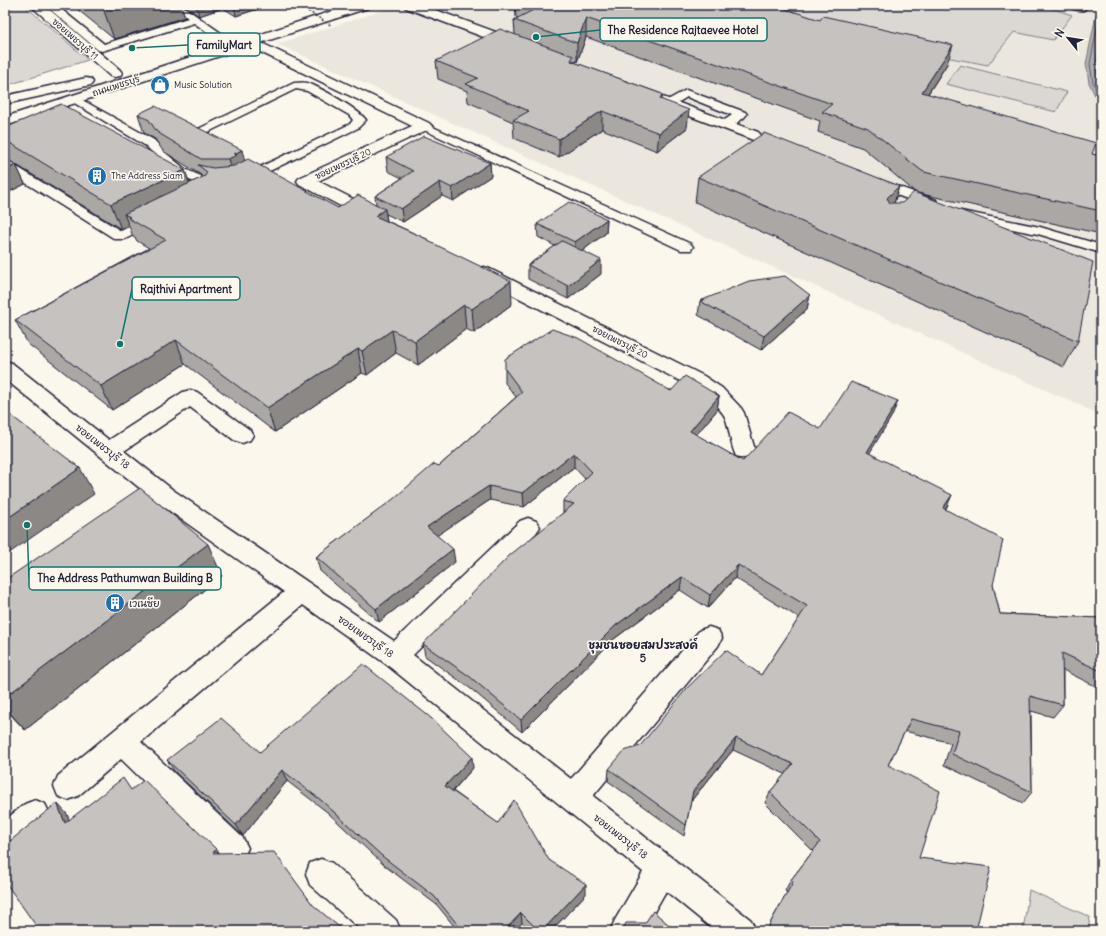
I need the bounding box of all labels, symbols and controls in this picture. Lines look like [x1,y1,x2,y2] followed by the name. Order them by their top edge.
[49,16,101,63] street label: ซอยเพชรบุรี 11
[600,18,767,41] callout: The Residence Rajtaevee Hotel
[1048,18,1088,58] north arrow
[608,23,758,37] text: The Residence Rajtaevee Hotel
[1051,26,1067,40] text: N
[188,33,260,56] callout: FamilyMart
[196,38,252,53] text: FamilyMart
[91,73,142,100] street label: ถนนเพชรบุรี
[149,74,171,96] shop icon: Music Solution
[174,79,232,90] place label: Music Solution
[313,146,374,183] street label: ซอยเพชรบุรี 20
[86,165,108,187] building icon: The Address Siam
[111,170,183,181] place label: The Address Siam
[132,277,240,300] callout: Rajthivi Apartment
[140,282,232,297] text: Rajthivi Apartment
[590,323,650,362] street label: ซอยเพชรบุรี 20
[72,421,133,473] street label: ซอยเพชรบุรี 18
[29,567,221,590] callout: The Address Pathumwan Building B
[37,571,213,586] text: The Address Pathumwan Building B
[104,592,126,614] building icon: เวเนซีย
[129,597,160,610] place label: เวเนซีย
[334,612,396,662] street label: ซอยเพชรบุรี 18
[588,637,698,665] district label: ชุมชนซอยสมประสงค์ 5
[590,811,651,863] street label: ซอยเพชรบุรี 18

